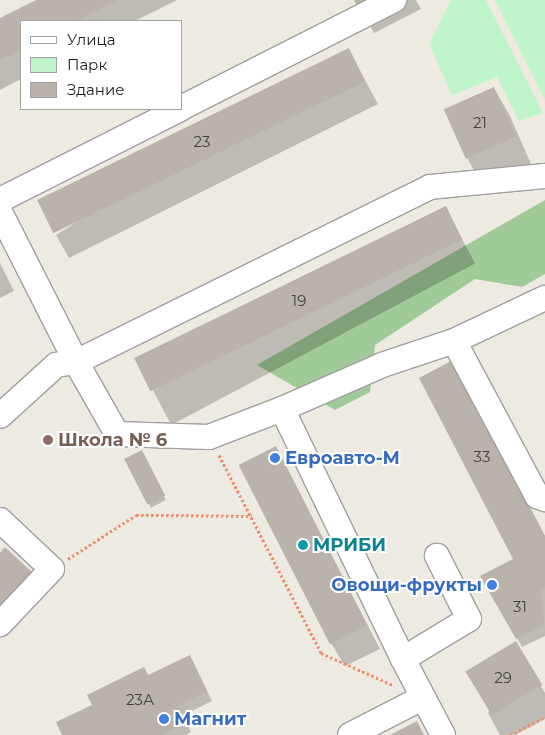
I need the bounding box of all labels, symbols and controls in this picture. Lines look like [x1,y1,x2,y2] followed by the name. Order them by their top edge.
[20,20,182,110] legend
[67,30,115,49] text: Улица
[67,55,107,74] text: Парк
[67,80,125,99] text: Здание
[473,114,487,132] house number: 21
[194,133,210,151] house number: 23
[292,292,306,310] house number: 19
[58,429,167,451] place label: Школа № 6
[42,434,54,446] marker: Школа № 6
[285,447,400,469] place label: Евроавто-М
[474,448,490,466] house number: 33
[269,452,281,464] marker: Евроавто-М
[313,534,386,556] place label: МРИБИ
[297,539,309,551] marker: МРИБИ
[331,574,482,596] place label: Овощи-фрукты
[486,579,498,591] marker: Овощи-фрукты
[513,598,527,616] house number: 31
[494,669,512,687] house number: 29
[126,691,154,709] house number: 23А
[174,708,246,730] place label: Магнит
[158,713,170,725] marker: Магнит

